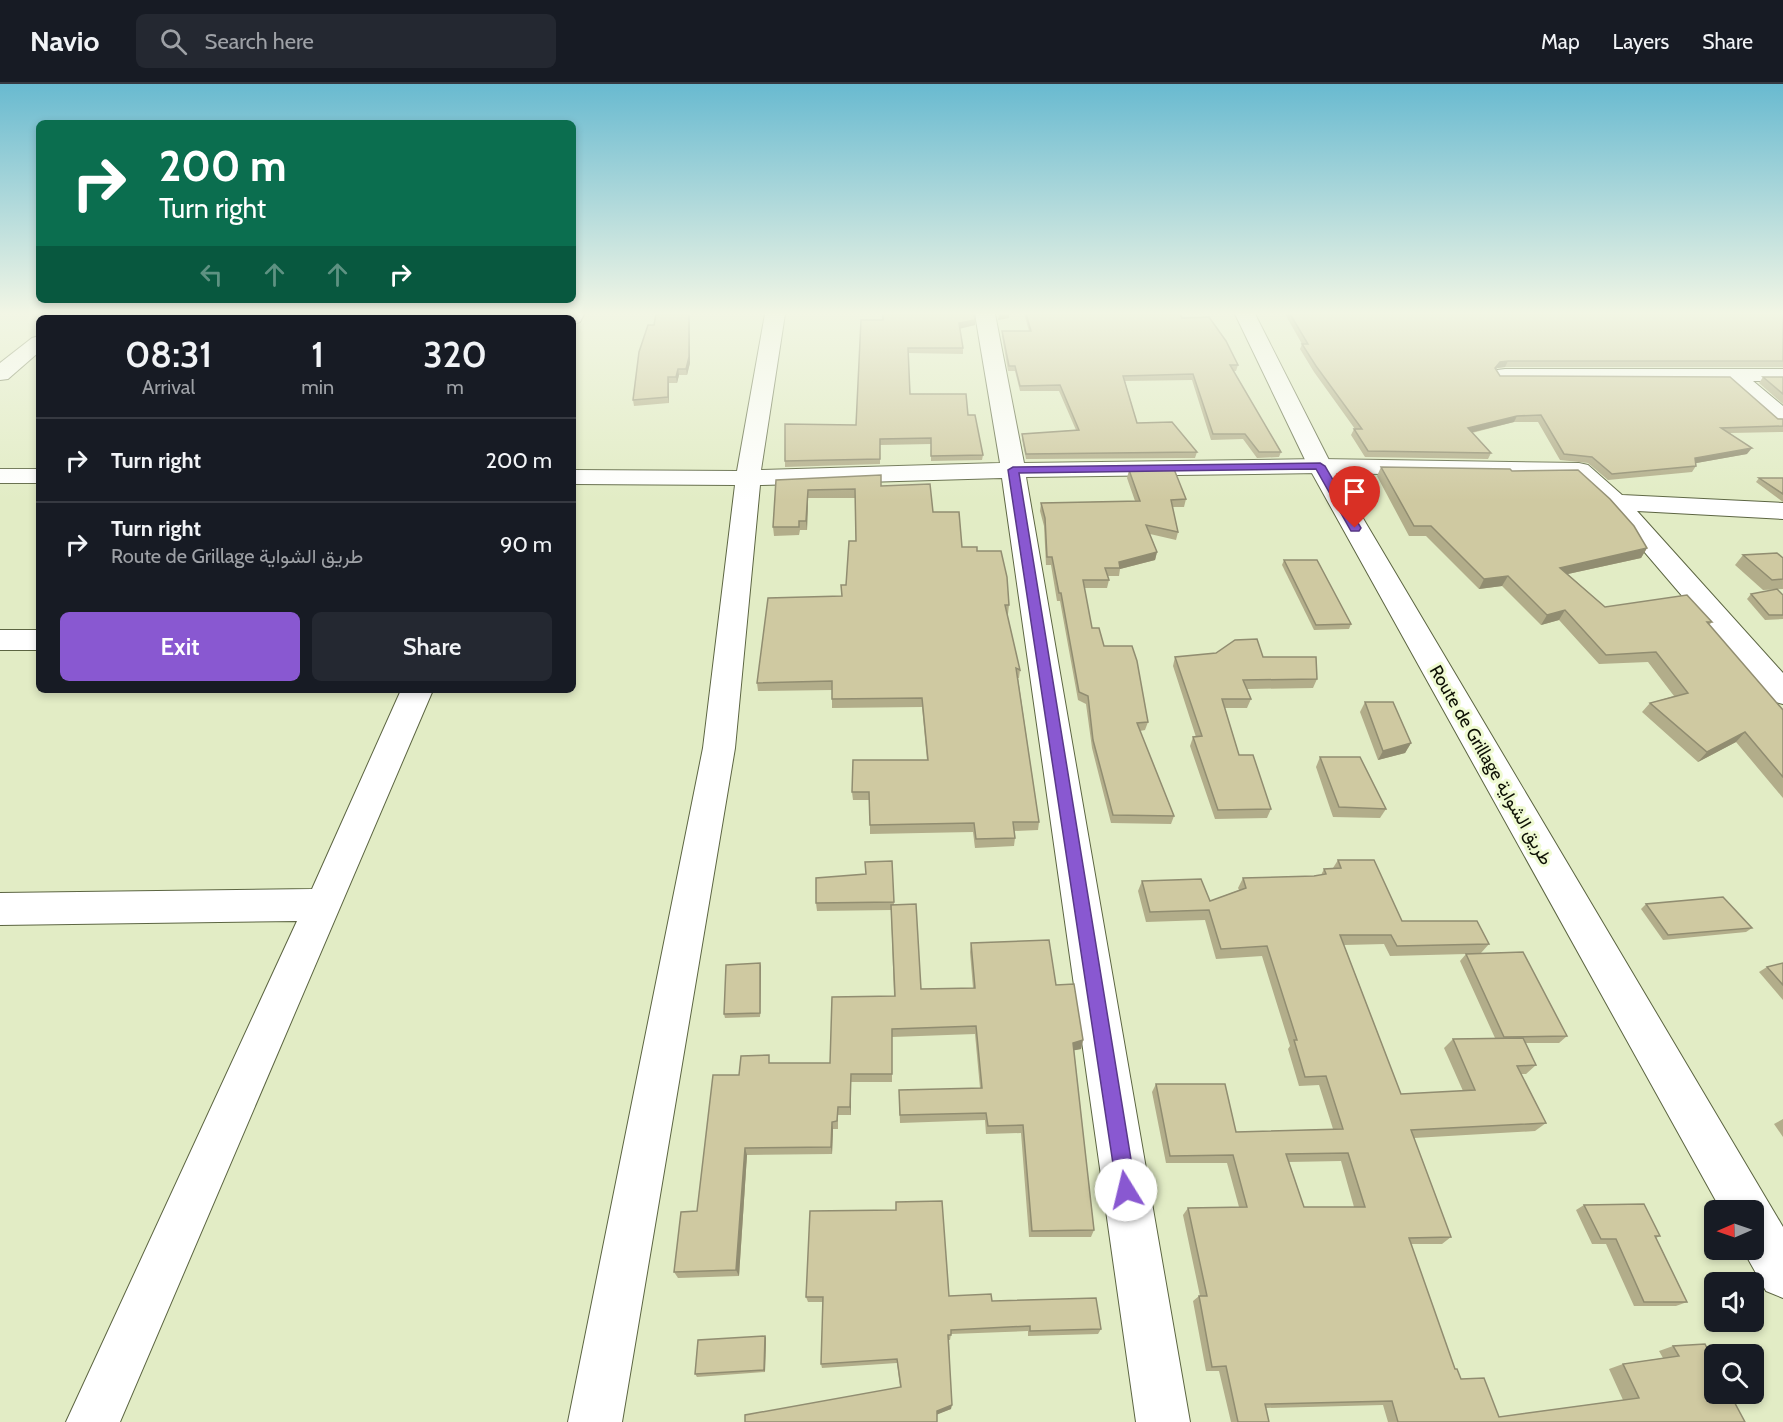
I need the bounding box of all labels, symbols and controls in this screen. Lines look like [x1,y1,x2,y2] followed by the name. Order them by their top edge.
[136,14,556,68] search box
[30,24,100,58] text: Navio
[157,25,190,58] icon: search
[205,28,314,55] text: Search here
[1541,29,1580,54] text: Map
[1613,29,1669,54] text: Layers
[1702,29,1753,54] text: Share
[159,140,286,192] text: 200 m
[60,144,138,222] icon: right
[159,192,266,225] text: Turn right
[195,258,228,291] icon: left
[258,258,291,291] icon: ahead
[321,258,354,291] icon: ahead
[384,258,417,291] icon: right
[125,332,212,376] text: 08:31
[311,332,324,376] text: 1
[423,332,487,376] text: 320
[142,375,195,399] text: Arrival
[301,375,334,399] text: min
[446,375,464,399] text: m
[60,444,93,477] icon: right
[111,447,201,474] text: Turn right
[486,447,552,474] text: 200 m
[1329,466,1380,528] pin
[1338,475,1371,508] icon: arrive
[111,515,201,542] text: Turn right
[60,528,93,561] icon: right
[500,531,552,558] text: 90 m
[111,544,363,568] text: Route de Grillage طريق الشواية
[60,612,300,681] button: Exit
[312,612,552,681] button: Share
[1425,661,1557,869] street label: Route de Grillage طريق الشواية
[1094,1158,1158,1222] position arrow
[1704,1200,1764,1260] north arrow
[1704,1200,1764,1404] map controls
[1704,1272,1764,1332] button: sound
[1704,1344,1764,1404] button: search

